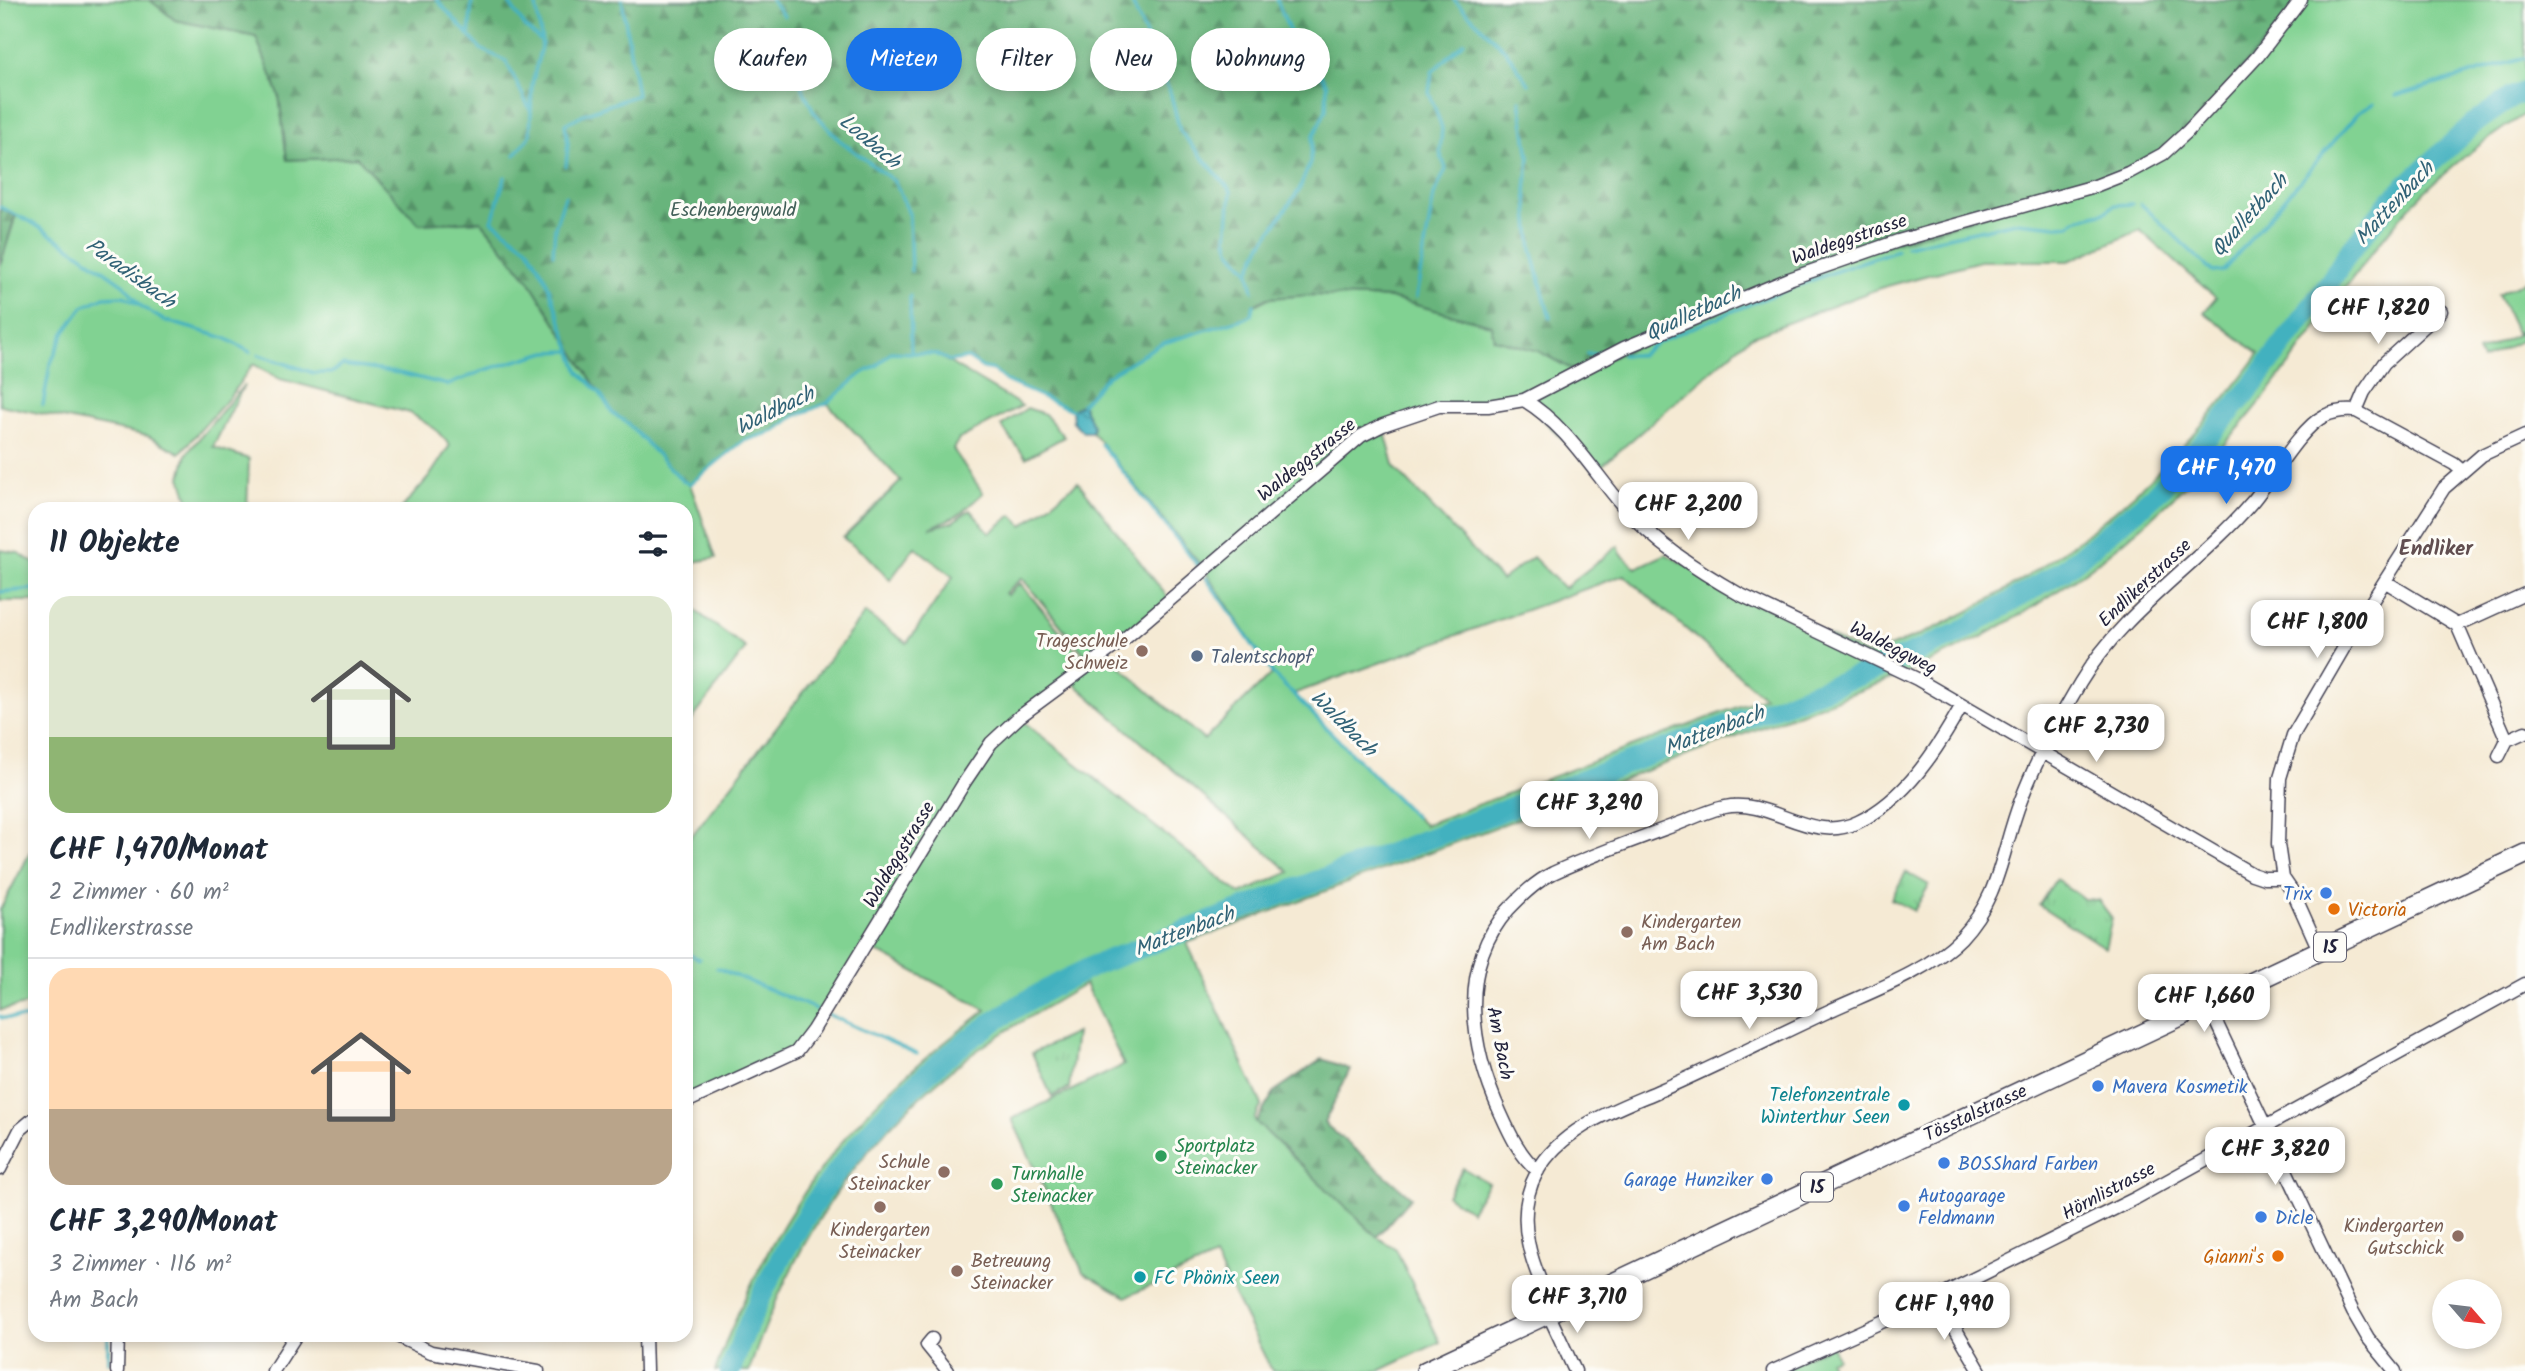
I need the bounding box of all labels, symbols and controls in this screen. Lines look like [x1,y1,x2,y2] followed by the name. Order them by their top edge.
[714,28,832,91] chip: Kaufen
[846,28,962,91] chip: Mieten
[976,28,1076,91] chip: Filter
[1090,28,1177,91] chip: Neu
[1191,28,1330,91] chip: Wohnung
[831,106,909,179] water label: Loobach
[2347,153,2444,254] water label: Mattenbach
[2203,165,2298,265] water label: Qualletbach
[670,196,797,226] park label: Eschenbergwald
[1788,206,1912,274] street label: Waldeggstrasse
[78,230,183,319] water label: Paradisbach
[1640,277,1749,351] water label: Qualletbach
[2298,286,2458,346] pin: CHF 1,820
[2327,291,2429,327] text: CHF 1,820
[731,377,822,444] water label: Waldbach
[1251,411,1364,510] street label: Waldeggstrasse
[2146,447,2306,506] pin: CHF 1,470
[2177,451,2275,487] text: CHF 1,470
[1608,482,1768,542] pin: CHF 2,200
[1635,487,1741,523] text: CHF 2,200
[49,520,180,568] text: 11 Objekte
[634,525,672,563] icon: filters
[2092,532,2199,635] street label: Endlikerstrasse
[2399,533,2474,566] district label: Endliker
[2237,600,2397,660] pin: CHF 1,800
[2267,605,2367,641] text: CHF 1,800
[1844,614,1942,684] street label: Waldeggweg
[1036,627,1128,679] place label: Trageschule Schweiz
[298,642,424,768] icon: home
[1134,643,1150,659] marker: Trageschule Schweiz
[1211,643,1314,673] place label: Talentschopf
[1189,648,1205,664] marker: Talentschopf
[1302,683,1385,766] water label: Waldbach
[1660,697,1771,766] water label: Mattenbach
[2016,704,2176,764] pin: CHF 2,730
[2043,709,2149,745] text: CHF 2,730
[1509,782,1669,841] pin: CHF 3,290
[1536,786,1642,822] text: CHF 3,290
[856,796,944,914] street label: Waldeggstrasse
[49,827,268,875] text: CHF 1,470/Monat
[49,875,229,911] text: 2 Zimmer · 60 m²
[2283,880,2313,910] place label: Trix
[2318,885,2334,901] marker: Trix
[2348,896,2407,926] place label: Victoria
[1130,898,1241,967] water label: Mattenbach
[2326,901,2342,917] marker: Victoria
[1641,908,1741,960] place label: Kindergarten Am Bach
[49,911,193,947] text: Endlikerstrasse
[1619,924,1635,940] marker: Kindergarten Am Bach
[2314,932,2346,962] road number: 15
[1669,972,1829,1031] pin: CHF 3,530
[2124,974,2284,1034] pin: CHF 1,660
[1696,976,1802,1012] text: CHF 3,530
[2154,979,2254,1015] text: CHF 1,660
[1477,1004,1521,1083] street label: Am Bach
[298,1014,424,1140] icon: home
[2112,1073,2248,1103] place label: Mavera Kosmetik
[1919,1077,2033,1151] street label: Tösstalstrasse
[2090,1078,2106,1094] marker: Mavera Kosmetik
[1760,1081,1890,1133] place label: Telefonzentrale Winterthur Seen
[1896,1097,1912,1113] marker: Telefonzentrale Winterthur Seen
[2195,1128,2355,1187] pin: CHF 3,820
[1175,1132,1258,1184] place label: Sportplatz Steinacker
[2221,1132,2329,1168] text: CHF 3,820
[848,1148,932,1200] place label: Schule Steinacker
[1153,1148,1169,1164] marker: Sportplatz Steinacker
[1958,1150,2098,1180] place label: BOSShard Farben
[2057,1154,2162,1229] street label: Hörnlistrasse
[1936,1155,1952,1171] marker: BOSShard Farben
[1011,1160,1094,1212] place label: Turnhalle Steinacker
[936,1164,952,1180] marker: Schule Steinacker
[1623,1166,1755,1196] place label: Garage Hunziker
[1759,1171,1775,1187] marker: Garage Hunziker
[1801,1172,1833,1202] road number: 15
[989,1176,1005,1192] marker: Turnhalle Steinacker
[1918,1182,2006,1234] place label: Autogarage Feldmann
[1896,1198,1912,1214] marker: Autogarage Feldmann
[49,1199,277,1247] text: CHF 3,290/Monat
[872,1199,888,1215] marker: Kindergarten Steinacker
[2275,1204,2314,1234] place label: Dicle
[2253,1209,2269,1225] marker: Dicle
[2344,1212,2444,1264] place label: Kindergarten Gutschick
[830,1216,930,1268] place label: Kindergarten Steinacker
[2450,1228,2466,1244] marker: Kindergarten Gutschick
[2203,1243,2264,1273] place label: Gianni's
[49,1247,231,1283] text: 3 Zimmer · 116 m²
[971,1247,1054,1299] place label: Betreuung Steinacker
[2270,1248,2286,1264] marker: Gianni's
[949,1263,965,1279] marker: Betreuung Steinacker
[1154,1264,1280,1294] place label: FC Phönix Seen
[1132,1269,1148,1285] marker: FC Phönix Seen
[1497,1276,1657,1335] pin: CHF 3,710
[2432,1279,2502,1349] north arrow
[2432,1279,2502,1349] map controls
[1528,1280,1626,1316] text: CHF 3,710
[1864,1282,2024,1342] pin: CHF 1,990
[49,1283,139,1319] text: Am Bach
[1895,1287,1993,1323] text: CHF 1,990

